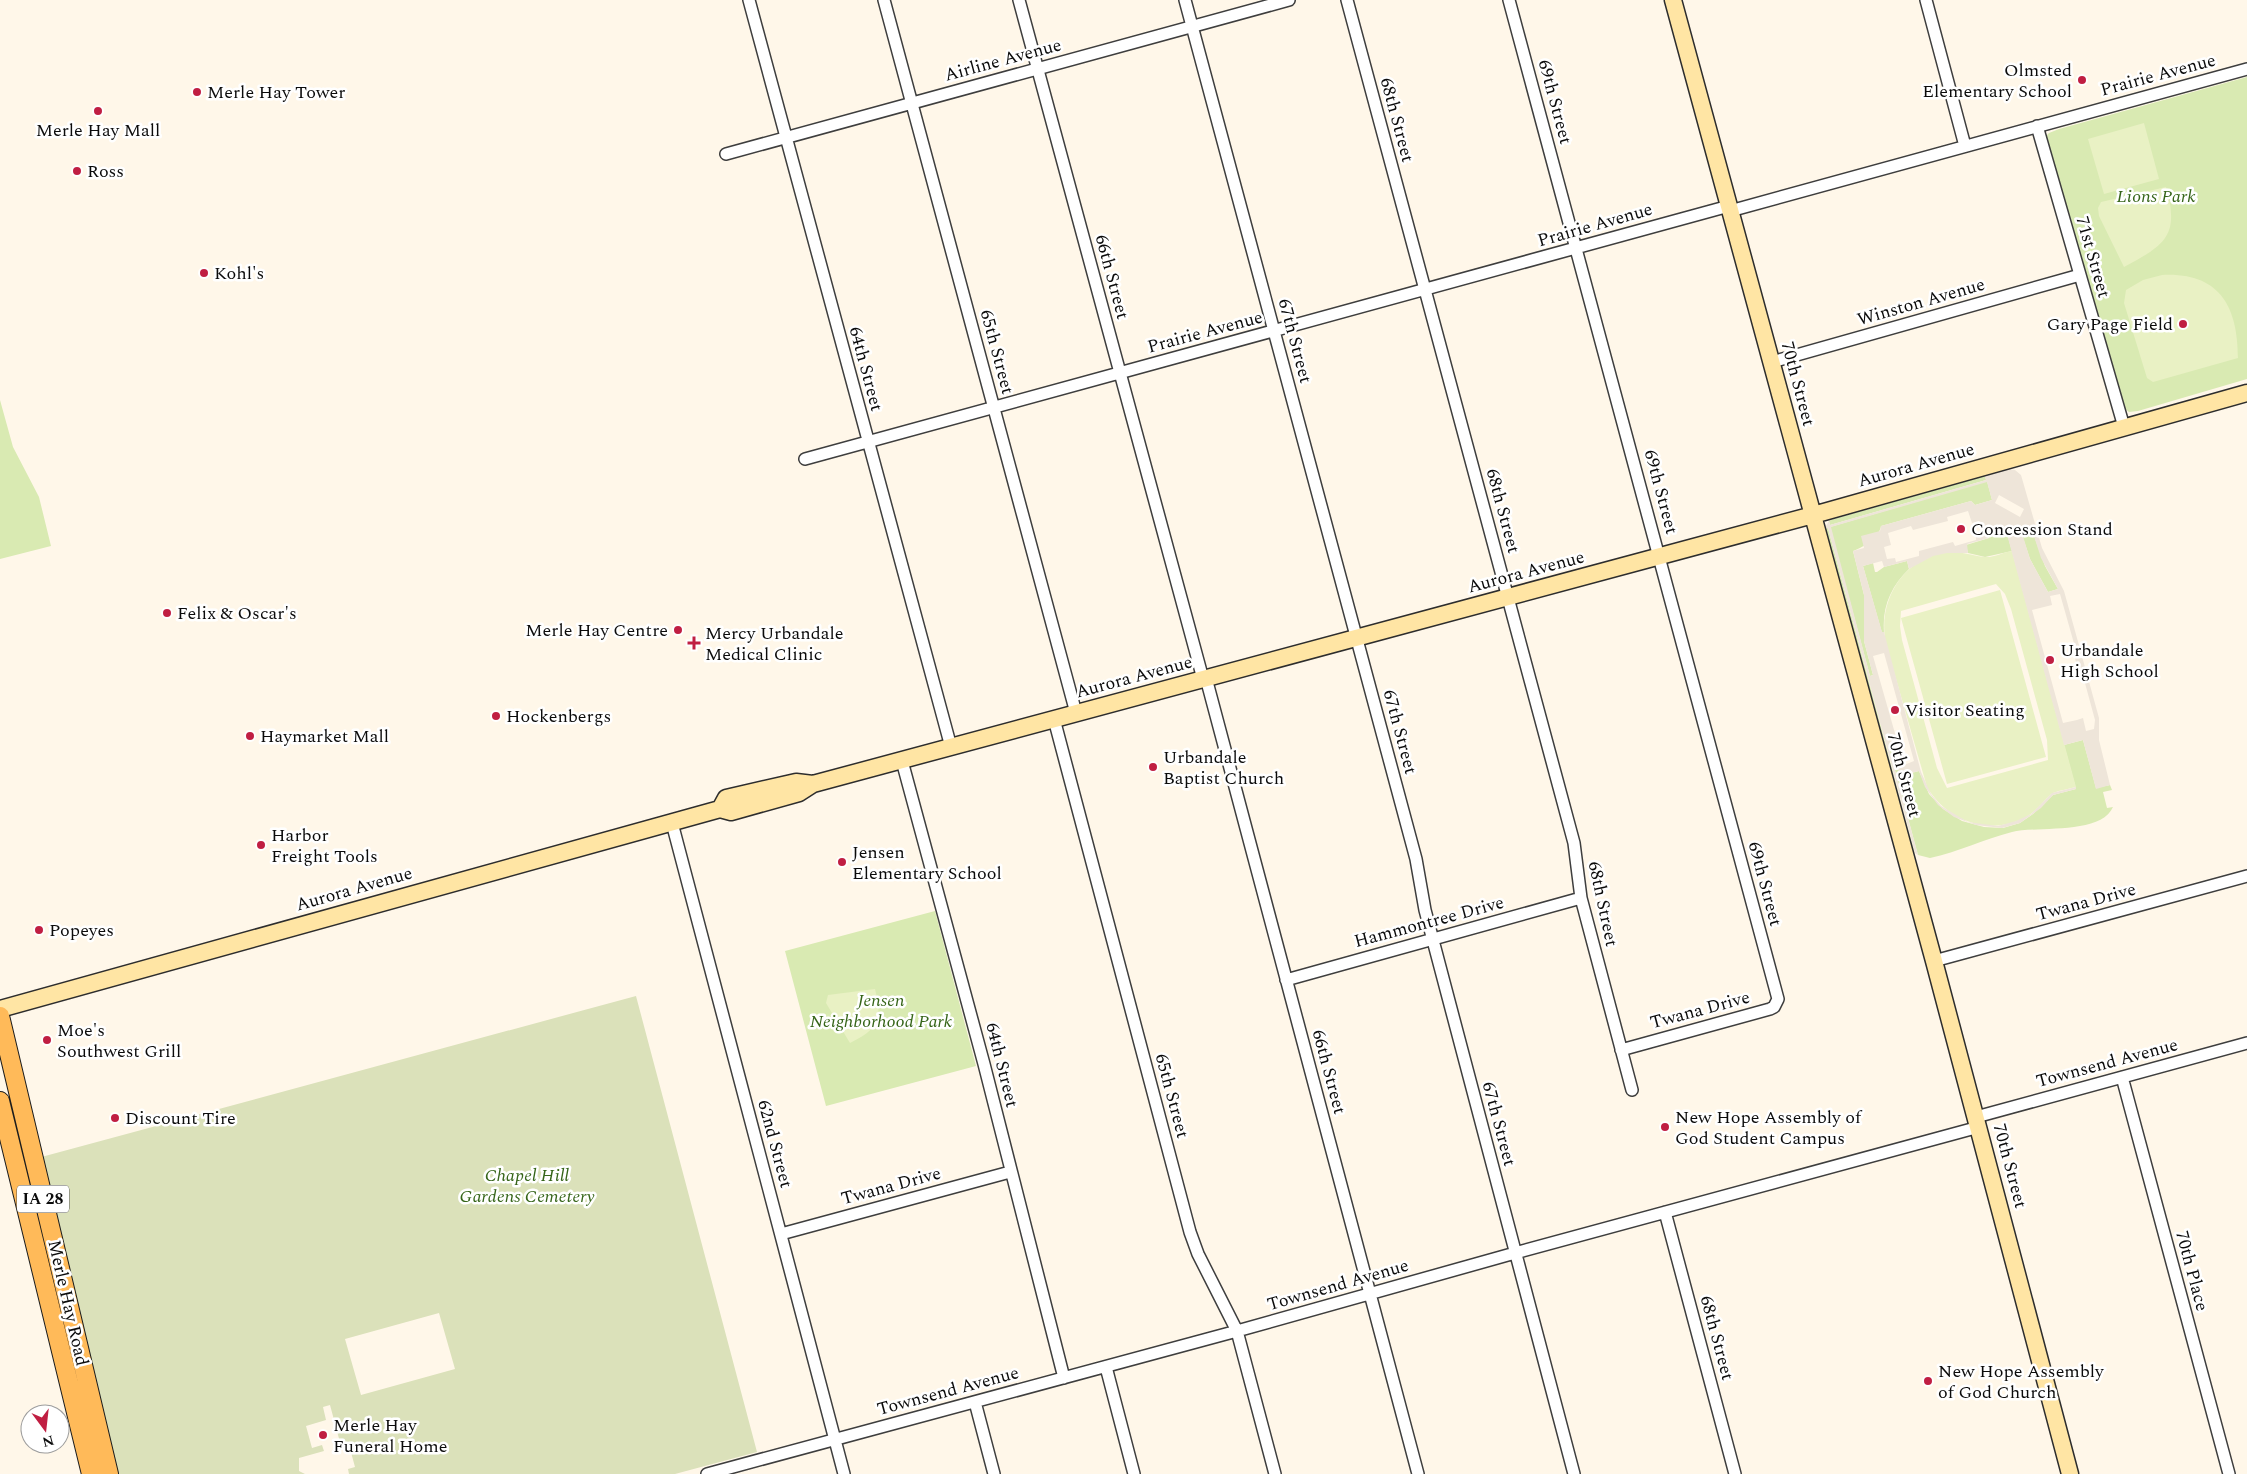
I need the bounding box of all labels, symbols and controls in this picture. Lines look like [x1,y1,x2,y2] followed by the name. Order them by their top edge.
[941,31,1065,89] street label: Airline Avenue
[2097,47,2219,103] street label: Prairie Avenue
[1531,57,1579,147] street label: 69th Street
[1922,57,2072,105] place label: Olmsted Elementary School
[2076,74,2088,86] marker: Olmsted Elementary School
[1373,75,1421,165] street label: 68th Street
[207,79,345,106] place label: Merle Hay Tower
[191,86,203,98] marker: Merle Hay Tower
[92,105,104,117] marker: Merle Hay Mall
[36,117,160,144] place label: Merle Hay Mall
[87,158,124,185] place label: Ross
[71,165,83,177] marker: Ross
[2116,183,2196,210] park label: Lions Park
[1534,196,1656,254] street label: Prairie Avenue
[2068,213,2118,301] street label: 71st Street
[1088,232,1136,322] street label: 66th Street
[214,260,264,287] place label: Kohl's
[198,267,210,279] marker: Kohl's
[1854,271,1988,333] street label: Winston Avenue
[1271,296,1319,386] street label: 67th Street
[1144,304,1266,360] street label: Prairie Avenue
[973,307,1021,397] street label: 65th Street
[2047,311,2173,338] place label: Gary Page Field
[2177,318,2189,330] marker: Gary Page Field
[842,324,890,414] street label: 64th Street
[1774,339,1822,429] street label: 70th Street
[1855,435,1977,495] street label: Aurora Avenue
[1637,447,1685,537] street label: 69th Street
[1479,466,1527,556] street label: 68th Street
[1971,516,2113,543] place label: Concession Stand
[1955,523,1967,535] marker: Concession Stand
[1464,543,1588,601] street label: Aurora Avenue
[177,600,297,627] place label: Felix & Oscar's
[161,607,173,619] marker: Felix & Oscar's
[525,617,668,644] place label: Merle Hay Centre
[705,620,843,668] place label: Mercy Urbandale Medical Clinic
[672,624,684,636] marker: Merle Hay Centre
[687,636,701,650] marker: Mercy Urbandale Medical Clinic
[2060,637,2159,685] place label: Urbandale High School
[1072,648,1196,706] street label: Aurora Avenue
[2044,654,2056,666] marker: Urbandale High School
[1376,687,1424,777] street label: 67th Street
[1905,697,2025,724] place label: Visitor Seating
[506,703,611,730] place label: Hockenbergs
[1889,704,1901,716] marker: Visitor Seating
[490,710,502,722] marker: Hockenbergs
[260,723,389,750] place label: Haymarket Mall
[244,730,256,742] marker: Haymarket Mall
[1880,730,1928,820] street label: 70th Street
[1163,744,1284,792] place label: Urbandale Baptist Church
[1147,761,1159,773] marker: Urbandale Baptist Church
[271,822,378,870] place label: Harbor Freight Tools
[255,839,267,851] marker: Harbor Freight Tools
[852,839,1002,887] place label: Jensen Elementary School
[1741,839,1789,929] street label: 69th Street
[836,856,848,868] marker: Jensen Elementary School
[293,859,415,919] street label: Aurora Avenue
[1581,859,1625,949] street label: 68th Street
[2033,876,2139,928] street label: Twana Drive
[1351,889,1507,955] street label: Hammontree Drive
[49,917,114,944] place label: Popeyes
[33,924,45,936] marker: Popeyes
[1647,984,1753,1036] street label: Twana Drive
[810,987,953,1035] park label: Jensen Neighborhood Park
[57,1017,181,1065] place label: Moe's Southwest Grill
[978,1020,1026,1110] street label: 64th Street
[1305,1027,1353,1117] street label: 66th Street
[2033,1031,2181,1095] street label: Townsend Avenue
[41,1034,53,1046] marker: Moe's Southwest Grill
[1148,1051,1196,1141] street label: 65th Street
[1475,1079,1523,1169] street label: 67th Street
[750,1097,800,1191] street label: 62nd Street
[1675,1104,1863,1152] place label: New Hope Assembly of God Student Campus
[125,1105,236,1132] place label: Discount Tire
[109,1112,121,1124] marker: Discount Tire
[1659,1121,1671,1133] marker: New Hope Assembly of God Student Campus
[1986,1121,2034,1211] street label: 70th Street
[838,1160,944,1212] street label: Twana Drive
[460,1162,594,1210] park label: Chapel Hill Gardens Cemetery
[17,1186,69,1212] road number: IA 28
[2168,1228,2216,1314] street label: 70th Place
[40,1237,96,1369] street label: Merle Hay Road
[1264,1252,1412,1318] street label: Townsend Avenue
[1693,1293,1741,1383] street label: 68th Street
[1938,1358,2105,1406] place label: New Hope Assembly of God Church
[874,1359,1022,1423] street label: Townsend Avenue
[1922,1375,1934,1387] marker: New Hope Assembly of God Church
[20,1404,70,1454] north arrow
[333,1412,447,1460] place label: Merle Hay Funeral Home
[40,1429,56,1453] text: N
[317,1429,329,1441] marker: Merle Hay Funeral Home

